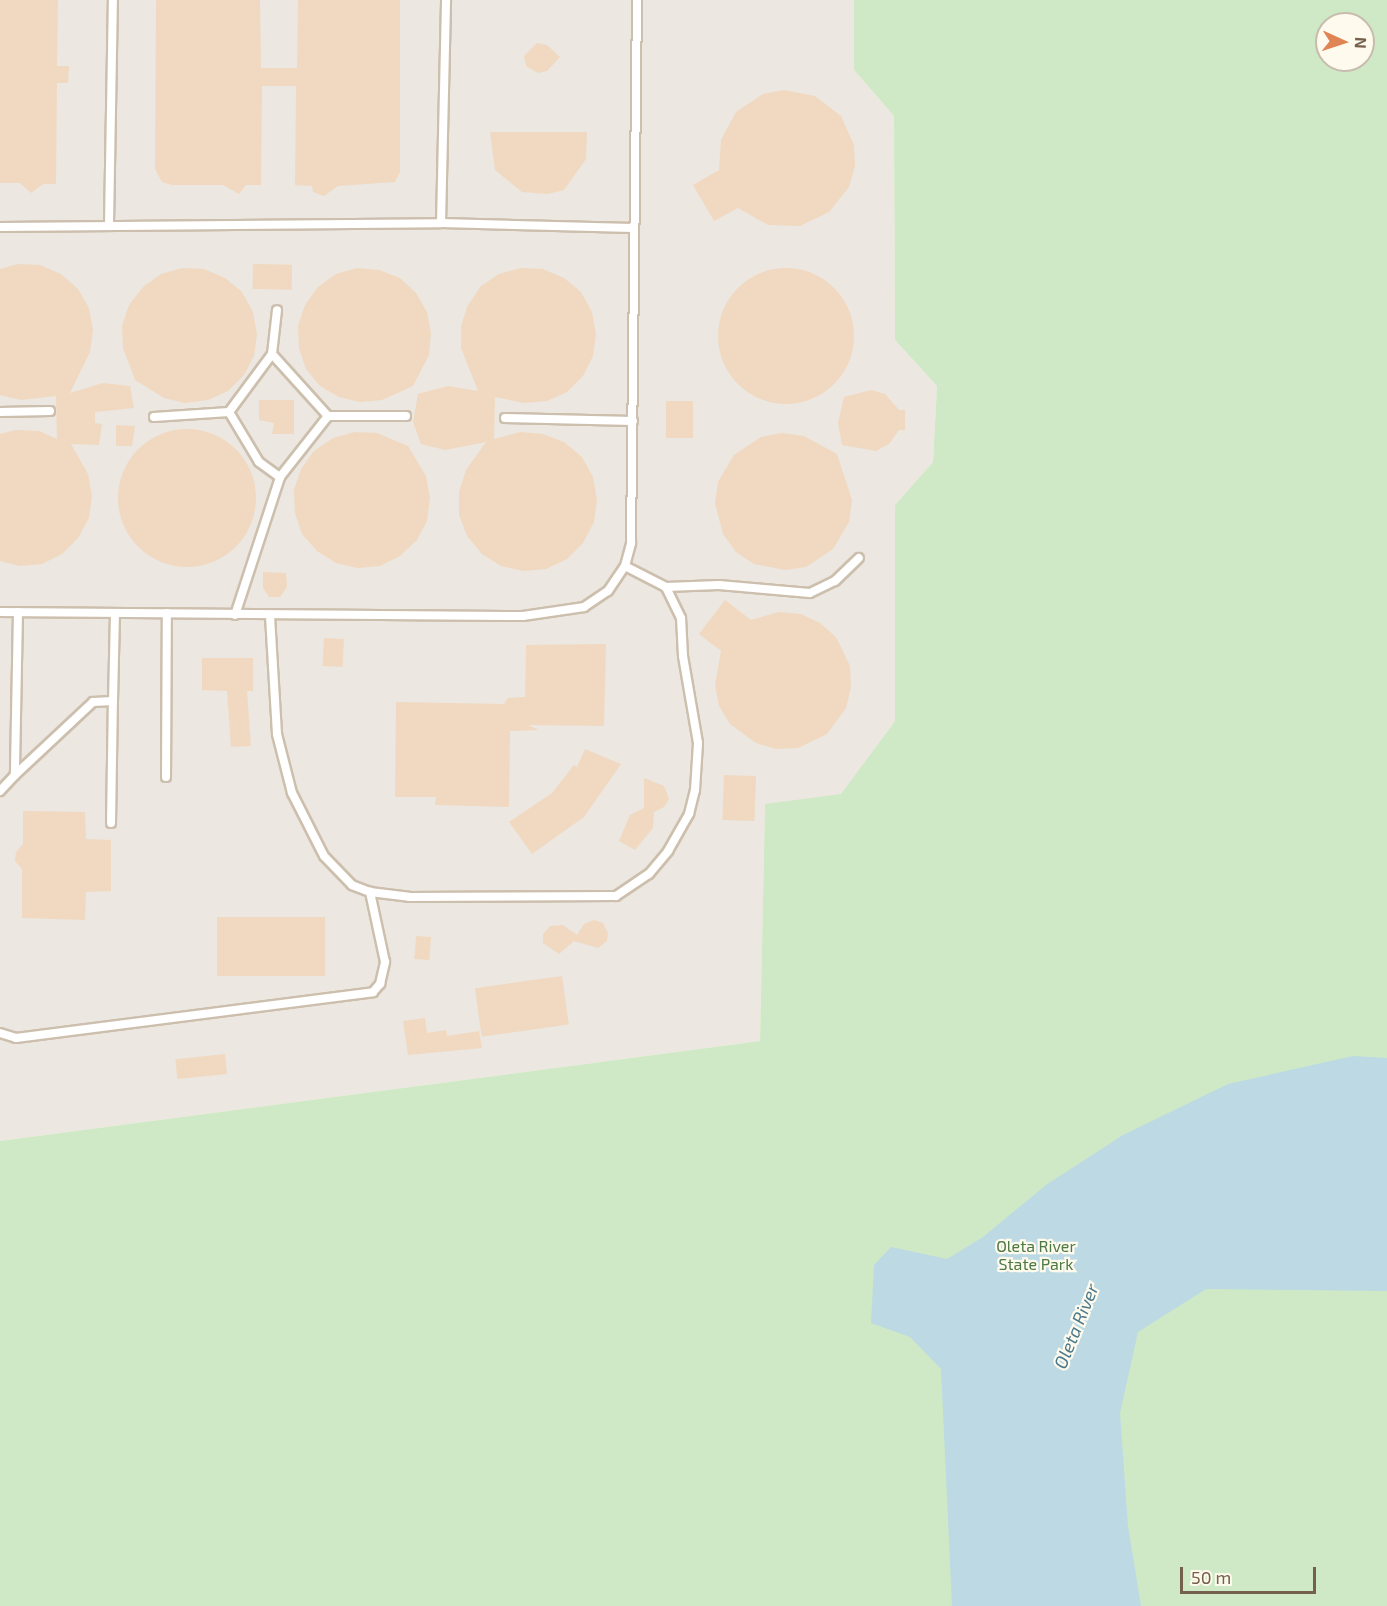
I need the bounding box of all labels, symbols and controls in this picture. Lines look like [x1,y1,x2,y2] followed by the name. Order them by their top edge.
[1315,12,1375,72] north arrow
[1352,37,1371,49] text: N
[996,1236,1076,1274] park label: Oleta River State Park
[1049,1280,1103,1372] water label: Oleta River
[1183,1555,1320,1593] scale bar
[1191,1566,1231,1588] text: 50 m

